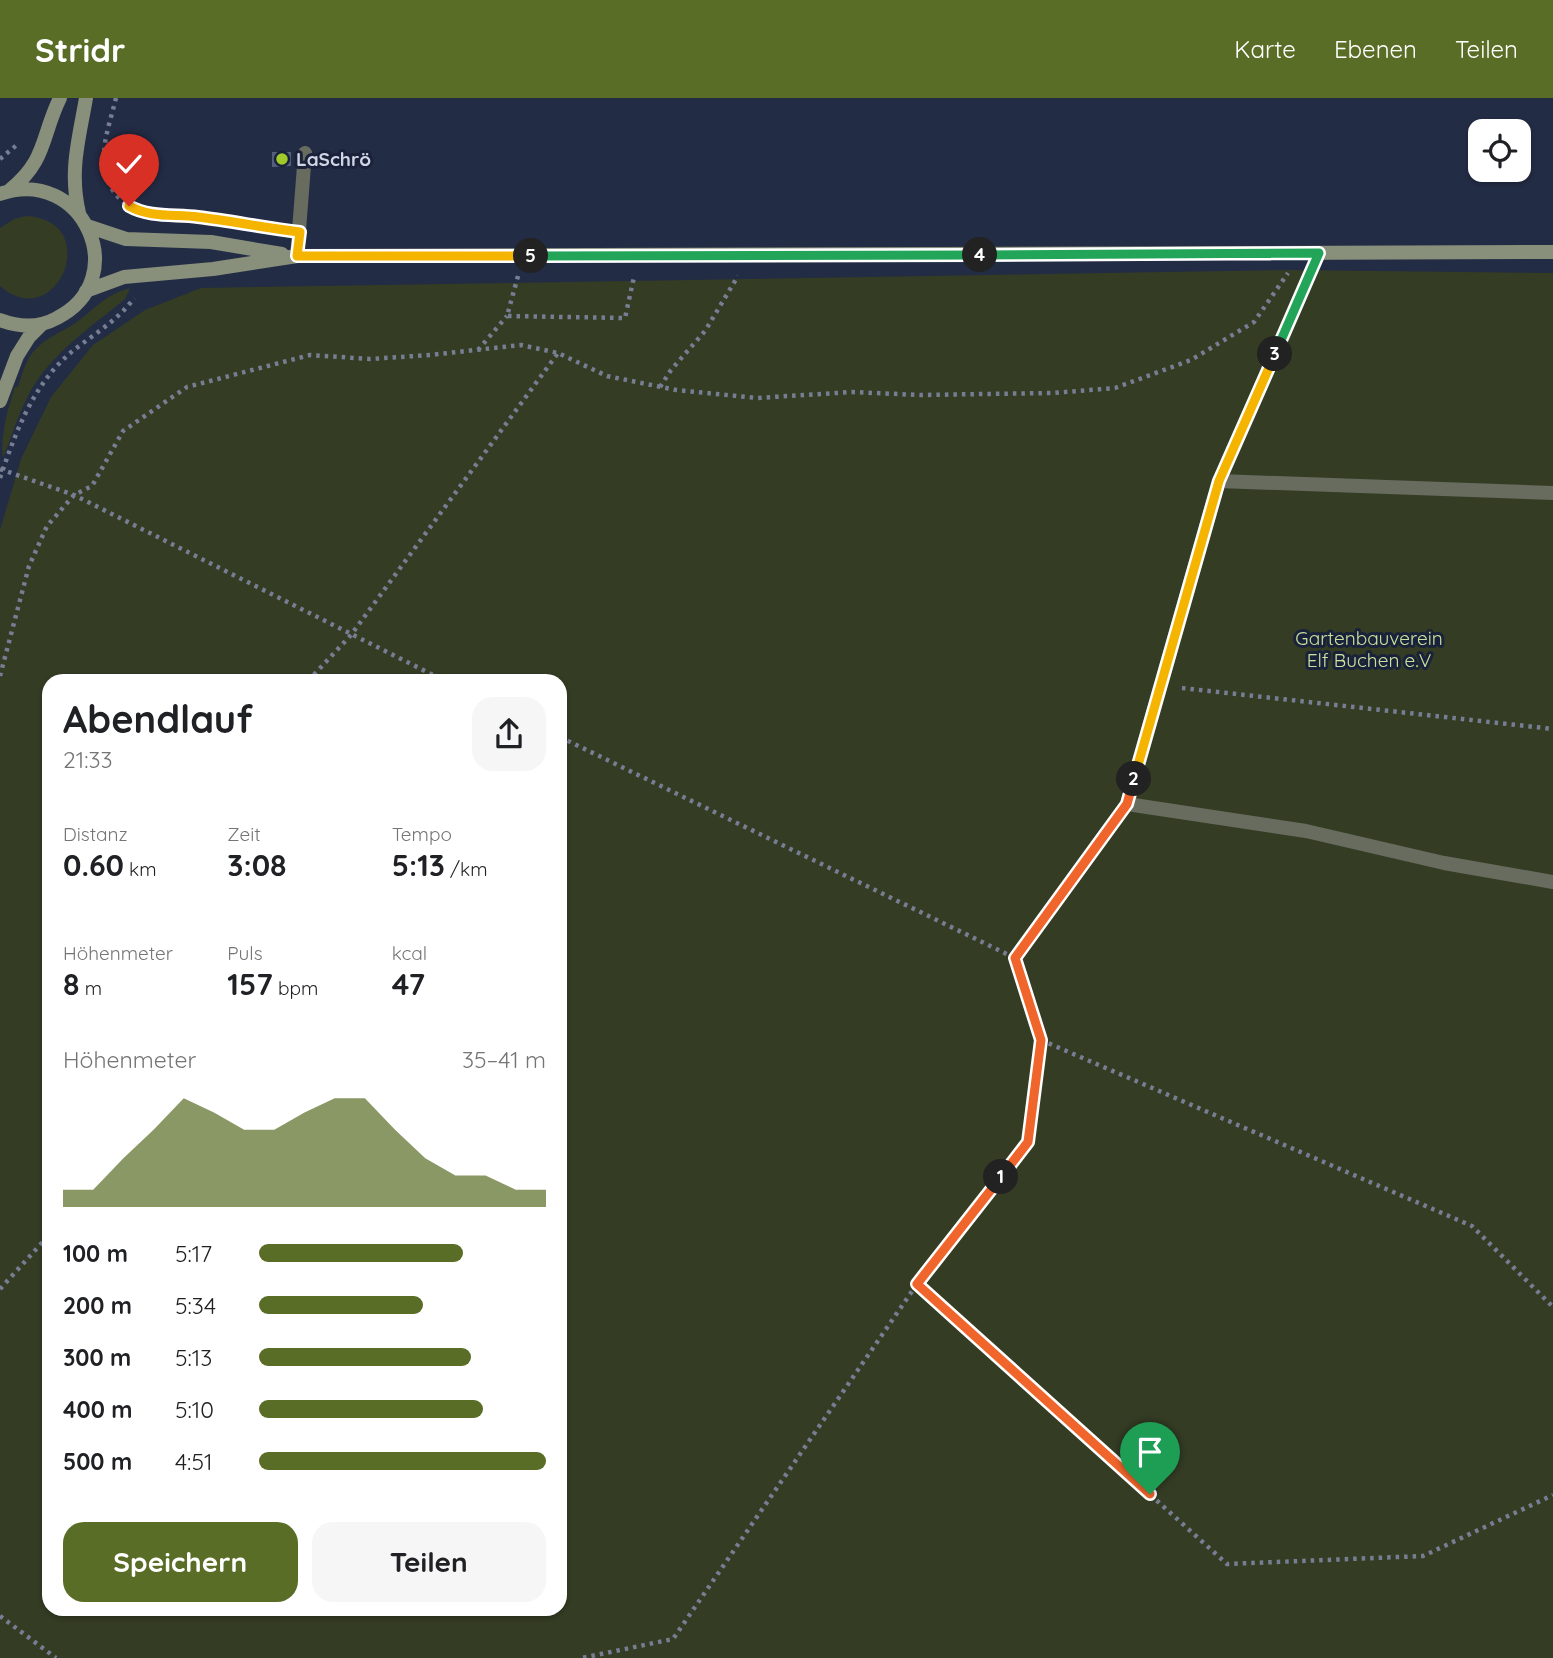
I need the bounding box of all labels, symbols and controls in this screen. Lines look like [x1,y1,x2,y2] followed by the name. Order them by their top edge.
[35,29,125,70] text: Stridr
[1234,34,1296,64] text: Karte
[1334,34,1417,64] text: Ebenen
[1455,34,1518,64] text: Teilen
[1468,119,1531,182] map controls
[1468,119,1531,182] button: locate
[99,134,159,206] pin
[110,145,148,183] icon: check
[296,147,371,171] place label: LaSchrö
[274,151,290,167] marker: LaSchrö
[514,238,548,274] pin: 5
[962,238,998,272] pin: 4
[974,242,985,266] text: 4
[525,243,536,267] text: 5
[1258,336,1292,372] pin: 3
[1269,341,1280,365] text: 3
[1295,626,1443,672] park label: Gartenbauverein Elf Buchen e.V
[63,695,253,743] text: Abendlauf
[472,697,546,771] button: share
[63,745,113,774] text: 21:33
[1116,762,1152,796] pin: 2
[1128,766,1139,790] text: 2
[63,822,128,846] text: Distanz
[227,822,261,846] text: Zeit
[392,822,452,846] text: Tempo
[63,846,124,884] text: 0.60
[227,846,287,884] text: 3:08
[392,846,445,884] text: 5:13
[124,857,157,881] text: km
[445,857,488,881] text: /km
[63,941,173,965] text: Höhenmeter
[227,941,263,965] text: Puls
[392,941,427,965] text: kcal
[63,965,79,1003] text: 8
[227,965,273,1003] text: 157
[392,965,425,1003] text: 47
[79,976,102,1000] text: m
[273,976,318,1000] text: bpm
[63,1045,196,1074] text: Höhenmeter
[462,1045,546,1074] text: 35–41 m
[984,1160,1018,1194] pin: 1
[997,1164,1004,1188] text: 1
[63,1239,128,1268] text: 100 m
[175,1239,212,1268] text: 5:17
[63,1291,132,1320] text: 200 m
[175,1291,216,1320] text: 5:34
[63,1343,131,1372] text: 300 m
[175,1343,212,1372] text: 5:13
[63,1395,132,1424] text: 400 m
[175,1395,214,1424] text: 5:10
[1120,1422,1180,1494] pin
[1131,1433,1169,1471] icon: arrive
[63,1447,132,1476] text: 500 m
[175,1447,212,1476] text: 4:51
[63,1522,298,1602] button: Speichern
[312,1522,546,1602] button: Teilen

